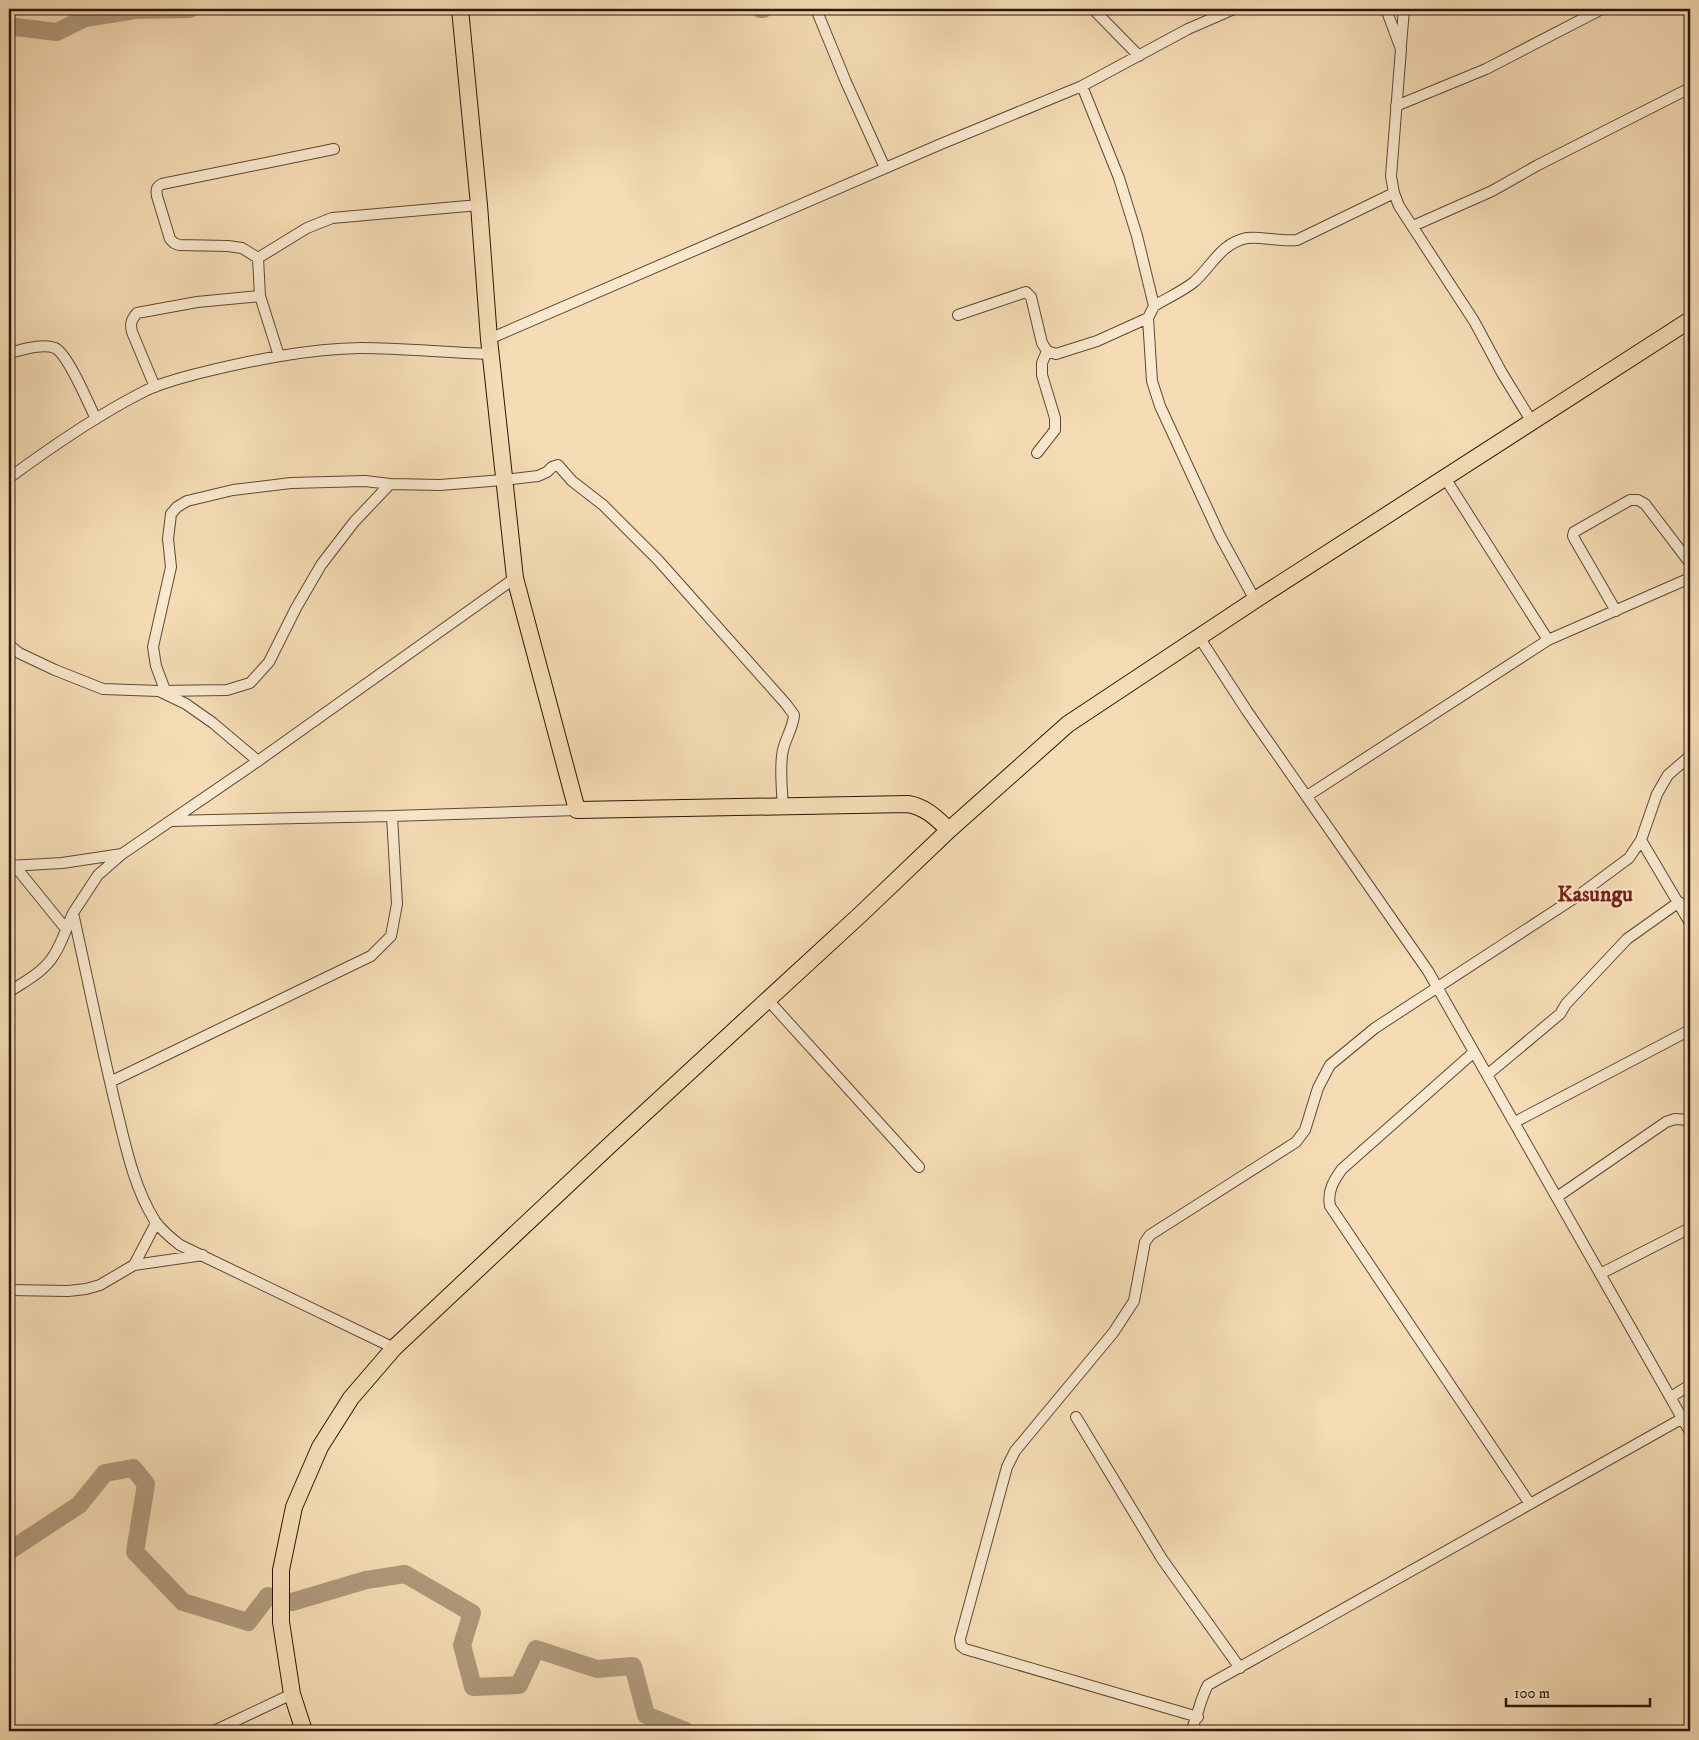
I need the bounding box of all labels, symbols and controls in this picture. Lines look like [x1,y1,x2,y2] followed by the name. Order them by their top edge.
[1557,881,1633,908] district label: Kasungu
[1506,1675,1650,1707] scale bar
[1514,1684,1550,1703] text: 100 m

